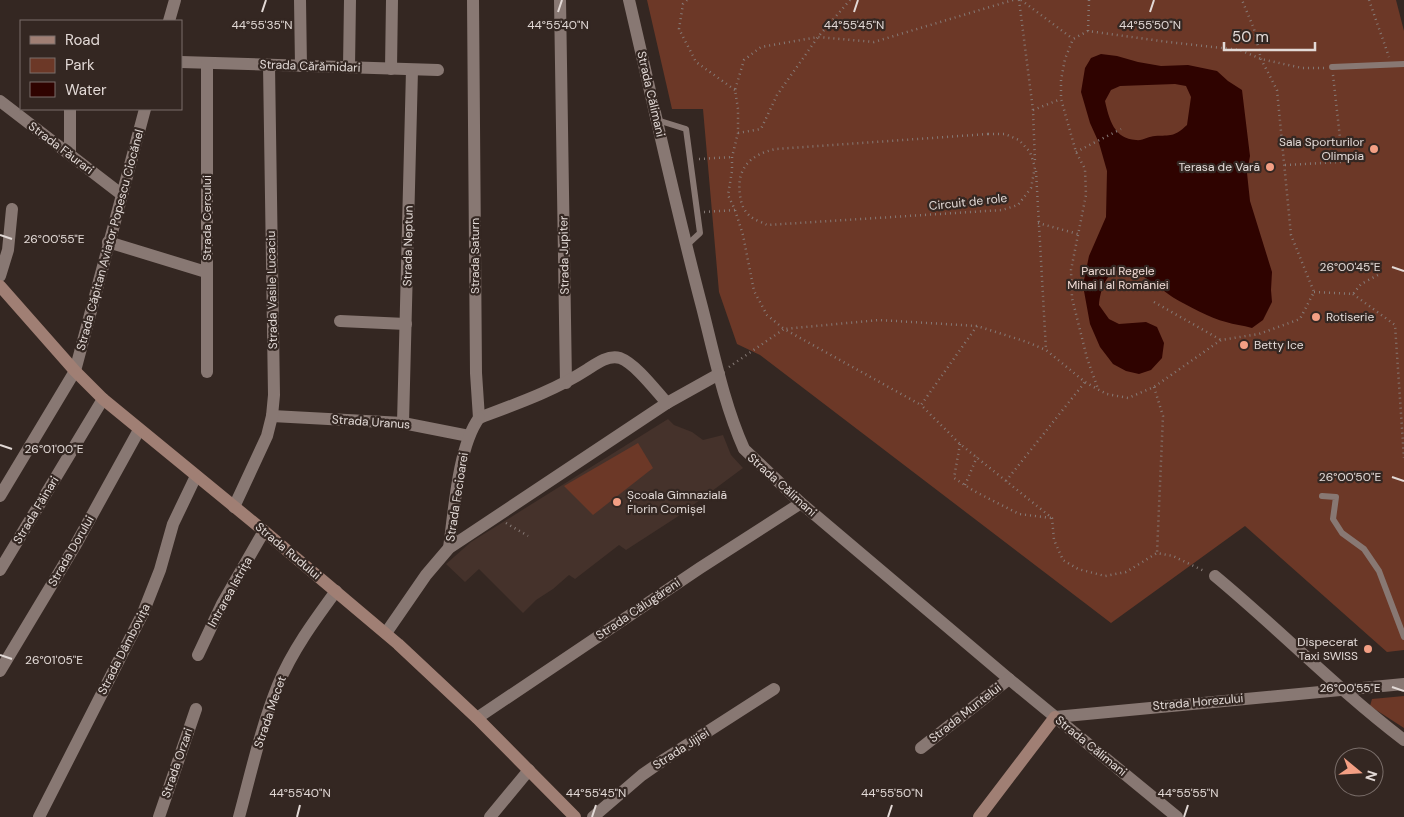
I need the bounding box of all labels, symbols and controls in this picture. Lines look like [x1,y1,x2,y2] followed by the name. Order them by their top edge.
[231,17,293,33] text: 44°55'35"N
[527,17,589,33] text: 44°55'40"N
[824,17,884,33] text: 44°55'45"N
[1119,17,1181,33] text: 44°55'50"N
[20,20,182,110] legend
[1224,20,1315,52] scale bar
[1232,27,1269,47] text: 50 m
[65,30,100,50] text: Road
[633,50,669,139] street label: Strada Călimani
[65,55,95,75] text: Park
[259,56,361,76] street label: Strada Cărămidari
[65,80,107,100] text: Water
[25,118,97,178] street label: Strada Făurari
[73,128,147,352] street label: Strada Căpitan Aviator Popescu Ciocănel
[1279,134,1365,164] place label: Sala Sporturilor Olimpia
[1368,143,1380,155] marker: Sala Sporturilor Olimpia
[1178,159,1260,175] place label: Terasa de Vară
[1264,161,1276,173] marker: Terasa de Vară
[199,175,215,261] street label: Strada Cercului
[928,190,1008,214] street label: Circuit de role
[399,205,417,287] street label: Strada Neptun
[555,215,573,295] street label: Strada Jupiter
[467,218,483,294] street label: Strada Saturn
[263,230,281,349] street label: Strada Vasile Lucaciu
[23,231,85,247] text: 26°00'55"E
[1320,259,1381,275] text: 26°00'45"E
[1067,263,1169,293] park label: Parcul Regele Mihai I al României
[1326,309,1374,325] place label: Rotiserie
[1310,311,1322,323] marker: Rotiserie
[1254,337,1304,353] place label: Betty Ice
[1238,339,1250,351] marker: Betty Ice
[331,411,411,433] street label: Strada Uranus
[24,441,84,457] text: 26°01'00"E
[744,450,820,520] street label: Strada Călimani
[442,451,472,543] street label: Strada Fecioarei
[1319,469,1381,485] text: 26°00'50"E
[10,473,62,547] street label: Strada Făinari
[627,487,727,517] place label: Școala Gimnazială Florin Comișel
[611,496,623,508] marker: Școala Gimnazială Florin Comișel
[44,513,98,589] street label: Strada Dorului
[252,519,324,583] street label: Strada Rudului
[204,554,256,630] street label: Intrarea Istrița
[593,575,683,643] street label: Strada Călugăreni
[94,601,154,697] street label: Strada Dâmbovița
[1297,634,1358,664] place label: Dispecerat Taxi SWISS
[1362,643,1374,655] marker: Dispecerat Taxi SWISS
[25,652,83,668] text: 26°01'05"E
[250,674,290,750] street label: Strada Mecet
[926,680,1004,746] street label: Strada Muntelui
[1319,680,1381,696] text: 26°00'55"E
[1152,690,1244,714] street label: Strada Horezului
[1052,712,1130,780] street label: Strada Călimani
[650,725,712,773] street label: Strada Jijiei
[158,726,196,800] street label: Strada Orzari
[1334,747,1384,797] north arrow
[1361,768,1382,784] text: N
[269,785,331,801] text: 44°55'40"N
[566,785,626,801] text: 44°55'45"N
[861,785,923,801] text: 44°55'50"N
[1158,785,1218,801] text: 44°55'55"N

